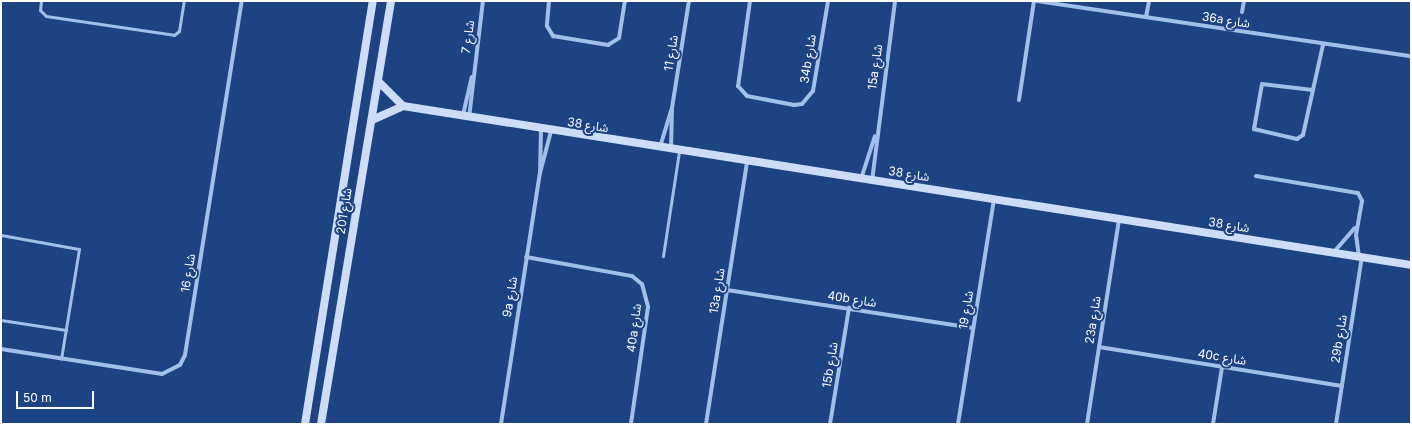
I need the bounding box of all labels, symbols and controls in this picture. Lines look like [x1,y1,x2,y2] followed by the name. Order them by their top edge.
[1201,9,1251,31] street label: 36a شارع
[459,19,477,55] street label: شارع 7
[661,34,681,72] street label: شارع 11
[797,34,819,84] street label: 34b شارع
[865,43,885,91] street label: 15a شارع
[566,115,610,135] street label: شارع 38
[887,164,931,184] street label: شارع 38
[333,187,355,235] street label: شارع 201
[1207,215,1251,235] street label: شارع 38
[178,253,198,293] street label: شارع 16
[706,267,728,315] street label: 13a شارع
[500,276,520,318] street label: 9a شارع
[826,288,878,310] street label: 40b شارع
[956,290,976,330] street label: شارع 19
[1082,295,1104,345] street label: 23a شارع
[624,303,644,353] street label: 40a شارع
[1328,314,1350,364] street label: 29b شارع
[819,341,841,389] street label: 15b شارع
[1197,346,1247,368] street label: 40c شارع
[18,383,96,409] scale bar
[23,390,52,405] text: 50 m

